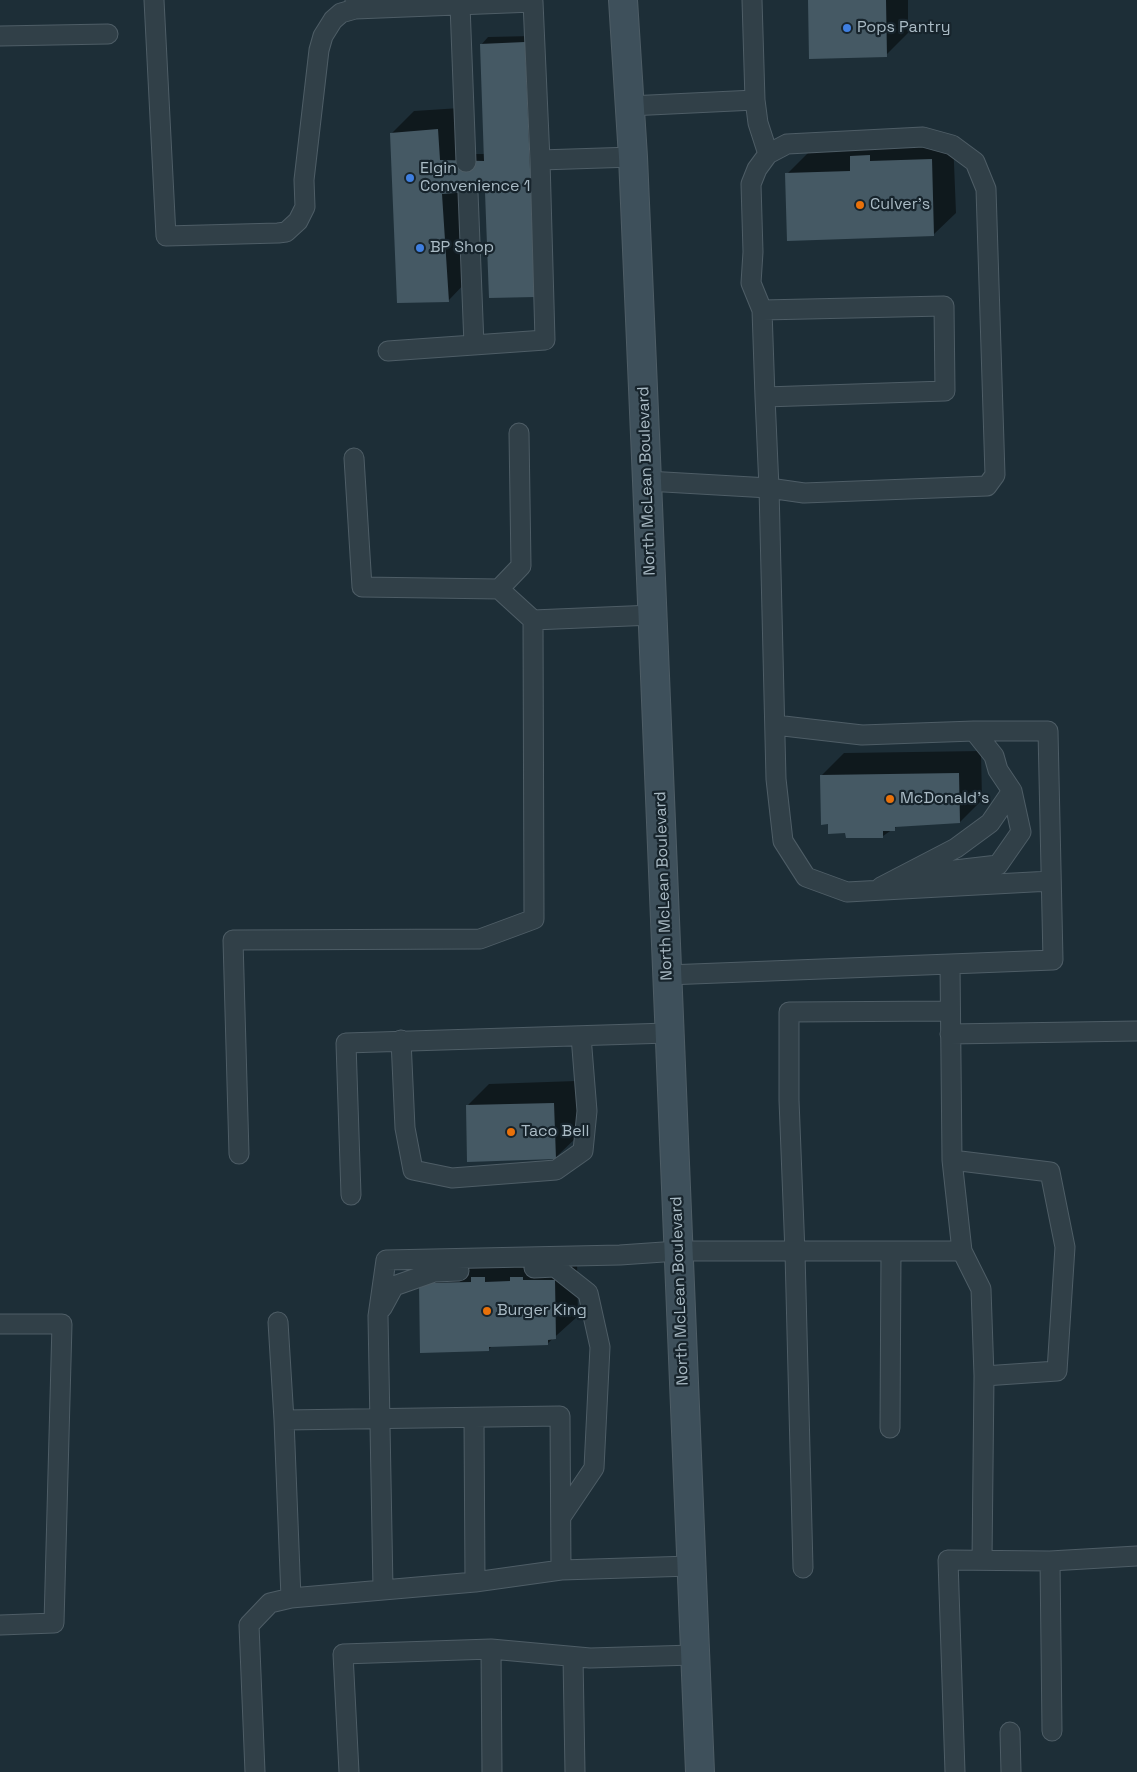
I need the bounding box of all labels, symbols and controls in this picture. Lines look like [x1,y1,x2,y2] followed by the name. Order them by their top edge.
[857,18,950,38] place label: Pops Pantry
[841,22,853,34] marker: Pops Pantry
[420,159,530,197] place label: Elgin Convenience 1
[404,172,416,184] marker: Elgin Convenience 1
[870,195,930,215] place label: Culver's
[854,199,866,211] marker: Culver's
[430,238,494,258] place label: BP Shop
[414,242,426,254] marker: BP Shop
[634,386,660,576] street label: North McLean Boulevard
[900,789,990,809] place label: McDonald's
[651,791,677,981] street label: North McLean Boulevard
[884,793,896,805] marker: McDonald's
[521,1122,589,1142] place label: Taco Bell
[505,1126,517,1138] marker: Taco Bell
[667,1196,693,1386] street label: North McLean Boulevard
[497,1301,587,1321] place label: Burger King
[481,1305,493,1317] marker: Burger King

